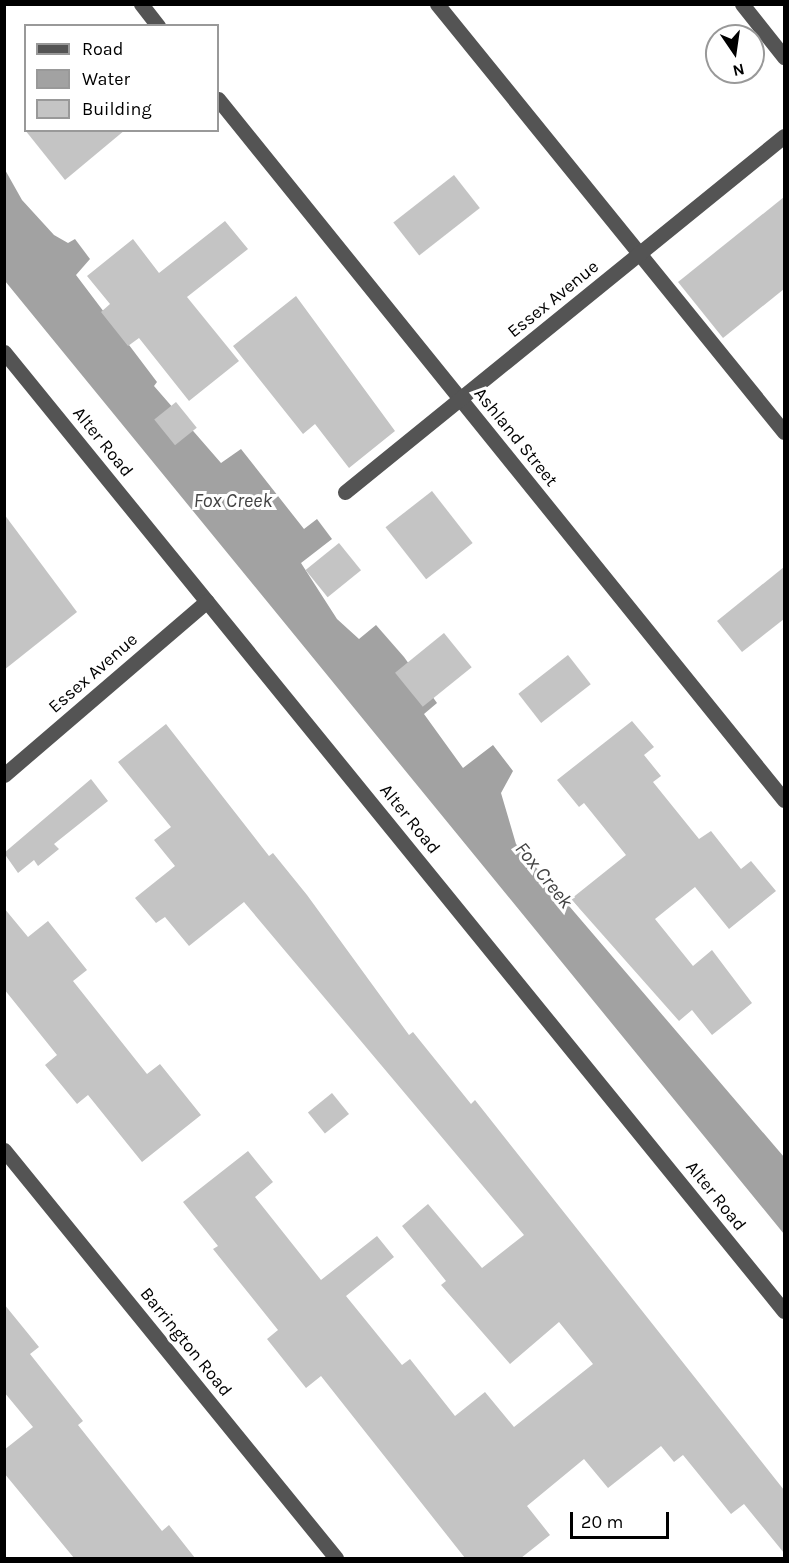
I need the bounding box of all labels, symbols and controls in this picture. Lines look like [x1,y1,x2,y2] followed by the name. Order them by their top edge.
[24,24,219,132] legend
[705,24,765,84] north arrow
[82,38,123,60] text: Road
[731,60,746,81] text: N
[82,68,130,90] text: Water
[82,98,152,120] text: Building
[503,256,603,342] street label: Essex Avenue
[470,383,562,491] street label: Ashland Street
[68,403,138,481] street label: Alter Road
[194,488,272,512] water label: Fox Creek
[44,628,142,718] street label: Essex Avenue
[375,780,445,858] street label: Alter Road
[510,837,578,913] water label: Fox Creek
[681,1157,751,1235] street label: Alter Road
[136,1283,236,1401] street label: Barrington Road
[573,1500,672,1538] scale bar
[581,1511,623,1533] text: 20 m

